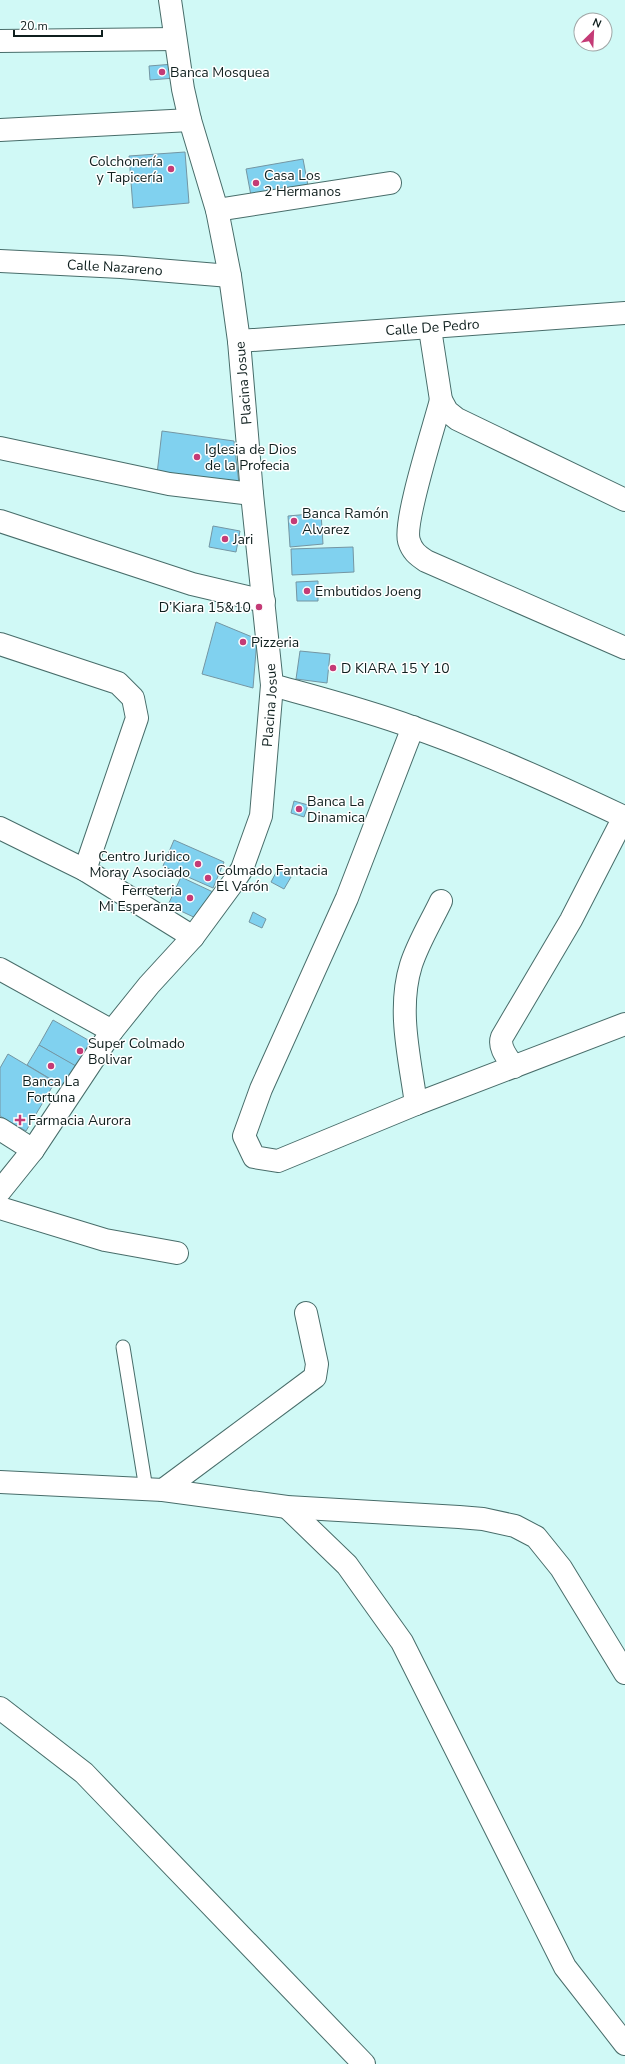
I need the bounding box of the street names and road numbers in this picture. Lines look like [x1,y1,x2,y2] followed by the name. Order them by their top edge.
[67,255,164,280] street label: Calle Nazareno
[385,315,480,340] street label: Calle De Pedro
[230,341,257,425] street label: Placina Josue
[258,663,282,748] street label: Placina Josue

